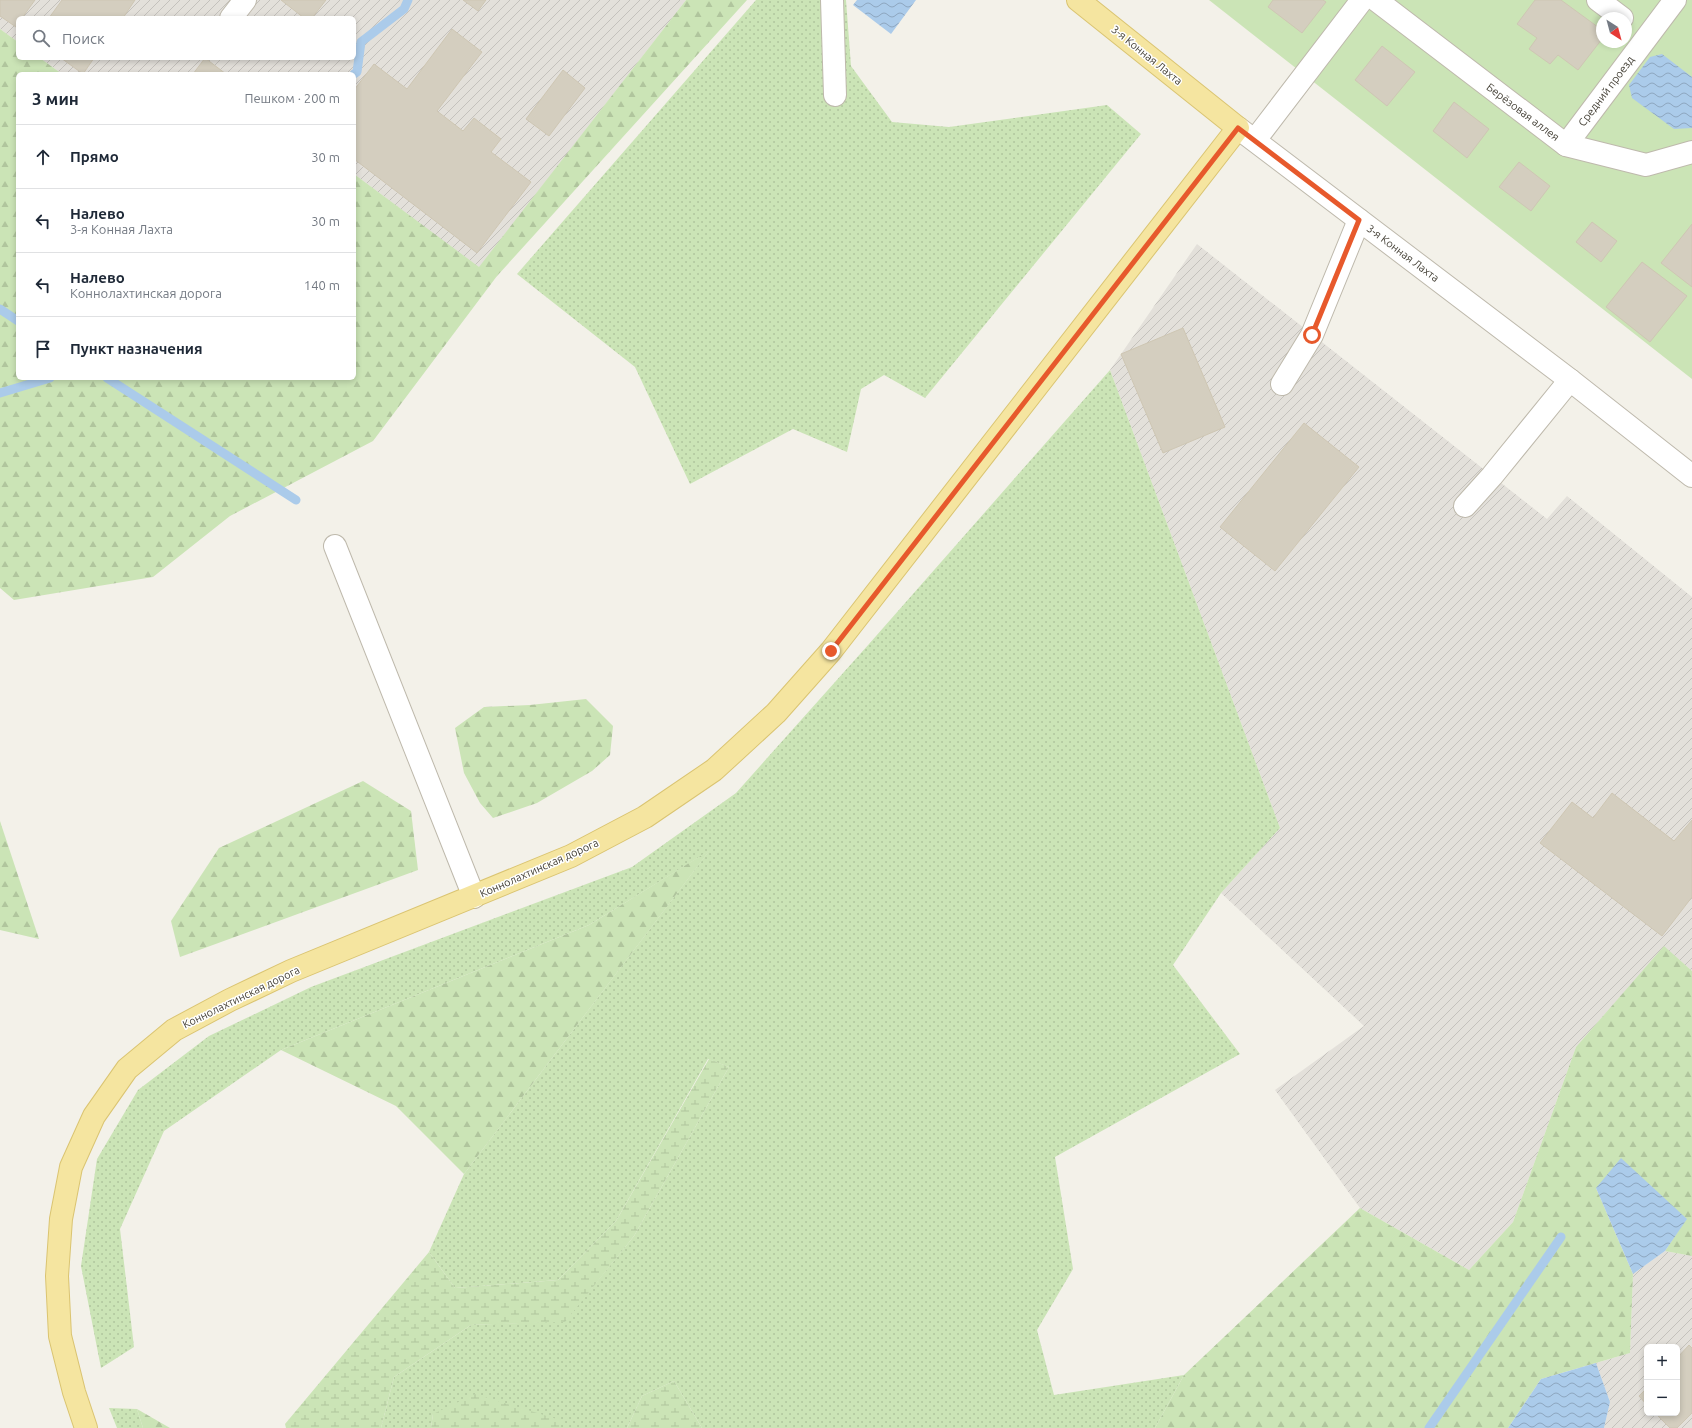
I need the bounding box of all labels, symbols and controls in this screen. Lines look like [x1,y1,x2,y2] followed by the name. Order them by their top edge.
[1596,12,1632,48] north arrow
[16,16,356,60] search box
[1109,23,1185,87] street label: 3-я Конная Лахта
[30,27,52,49] icon: search
[62,30,105,47] text: Поиск
[1576,53,1637,128] street label: Средний проезд
[1484,81,1562,143] street label: Берёзовая аллея
[32,89,79,108] text: 3 мин
[244,91,340,105] text: Пешком · 200 m
[32,146,54,168] icon: ahead
[70,148,119,165] text: Прямо
[311,150,340,164] text: 30 m
[70,205,125,222] text: Налево
[32,210,54,232] icon: left
[311,214,340,228] text: 30 m
[70,222,173,236] text: 3-я Конная Лахта
[1365,222,1441,284] street label: 3-я Конная Лахта
[70,269,125,286] text: Налево
[32,274,54,296] icon: left
[304,278,340,292] text: 140 m
[70,286,222,300] text: Коннолахтинская дорога
[1303,326,1321,344] route start
[32,338,54,360] icon: arrive
[70,340,203,357] text: Пункт назначения
[822,642,840,660] route end
[478,836,600,900] street label: Коннолахтинская дорога
[181,963,301,1031] street label: Коннолахтинская дорога
[1644,1344,1680,1416] map controls
[1644,1344,1680,1380] button: +
[1644,1380,1680,1416] button: −

